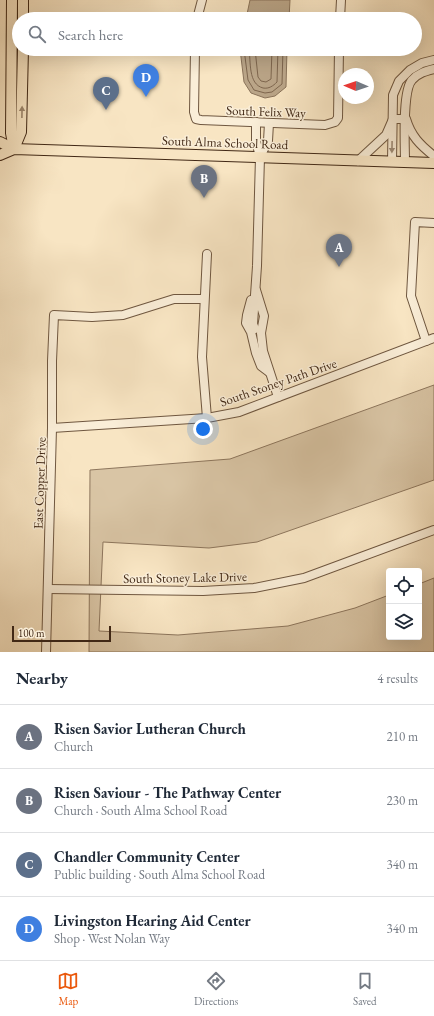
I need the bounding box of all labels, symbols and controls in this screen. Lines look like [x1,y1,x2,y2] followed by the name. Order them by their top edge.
[12,12,422,56] search box
[26,23,48,45] icon: search
[58,25,123,44] text: Search here
[133,64,159,97] pin: D
[338,68,374,104] north arrow
[93,77,119,110] pin: C
[226,102,307,121] street label: South Felix Way
[19,105,25,118] one-way arrow
[162,132,289,153] street label: South Alma School Road
[389,141,395,154] one-way arrow
[191,165,217,198] pin: B
[326,234,352,267] pin: A
[218,355,339,410] street label: South Stoney Path Drive
[193,419,213,439] your location
[29,437,50,529] street label: East Copper Drive
[123,568,247,587] street label: South Stoney Lake Drive
[386,568,422,640] map controls
[386,568,422,604] button: locate
[386,604,422,640] button: layers
[12,624,111,643] scale bar
[18,626,45,640] text: 100 m
[16,667,68,689] text: Nearby
[377,670,418,687] text: 4 results
[54,719,246,738] text: Risen Savior Lutheran Church
[24,728,34,745] text: A
[387,728,418,745] text: 210 m
[54,738,93,755] text: Church
[54,783,281,802] text: Risen Saviour - The Pathway Center
[25,792,33,809] text: B
[387,792,418,809] text: 230 m
[54,802,227,819] text: Church · South Alma School Road
[54,847,240,866] text: Chandler Community Center
[24,856,34,873] text: C
[387,856,418,873] text: 340 m
[54,866,265,883] text: Public building · South Alma School Road
[54,911,251,930] text: Livingston Hearing Aid Center
[24,920,34,937] text: D
[387,920,418,937] text: 340 m
[54,930,170,947] text: Shop · West Nolan Way
[57,970,79,1008] tab: Map
[194,970,238,1008] tab: Directions
[353,970,377,1008] tab: Saved

